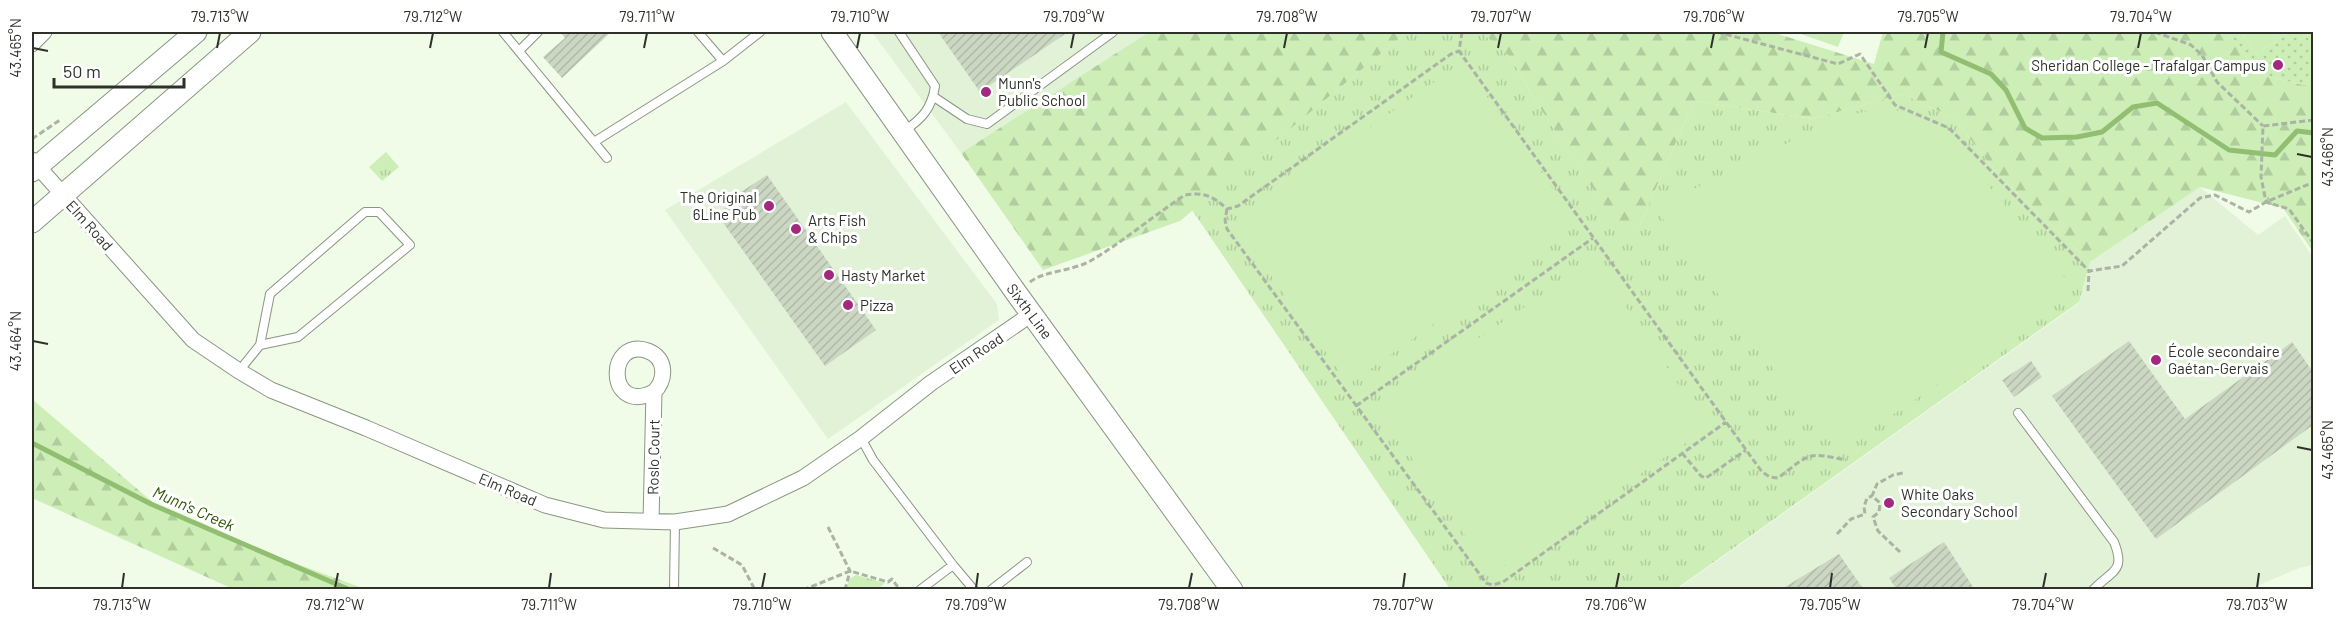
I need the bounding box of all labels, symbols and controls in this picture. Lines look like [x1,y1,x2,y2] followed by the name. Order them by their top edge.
[191,7,249,25] text: 79.713°W
[404,7,462,25] text: 79.712°W
[619,7,675,25] text: 79.711°W
[831,7,889,25] text: 79.710°W
[1043,7,1105,25] text: 79.709°W
[1256,7,1318,25] text: 79.708°W
[1471,7,1531,25] text: 79.707°W
[1683,7,1745,25] text: 79.706°W
[1897,7,1959,25] text: 79.705°W
[2110,7,2172,25] text: 79.704°W
[6,18,24,78] text: 43.465°N
[54,51,184,89] scale bar
[2031,56,2266,74] place label: Sheridan College - Trafalgar Campus
[2271,58,2285,72] marker: Sheridan College - Trafalgar Campus
[63,60,101,82] text: 50 m
[998,74,1086,109] place label: Munn's Public School
[979,85,993,99] marker: Munn's Public School
[2318,127,2336,187] text: 43.466°N
[680,188,757,223] place label: The Original 6Line Pub
[63,196,117,254] street label: Elm Road
[762,199,776,213] marker: The Original 6Line Pub
[808,211,866,246] place label: Arts Fish & Chips
[789,222,803,236] marker: Arts Fish & Chips
[841,266,925,284] place label: Hasty Market
[822,268,836,282] marker: Hasty Market
[1003,280,1057,342] street label: Sixth Line
[860,296,894,314] place label: Pizza
[841,298,855,312] marker: Pizza
[6,311,24,371] text: 43.464°N
[946,328,1006,378] street label: Elm Road
[2168,342,2280,377] place label: École secondaire Gaétan-Gervais
[2149,353,2163,367] marker: École secondaire Gaétan-Gervais
[643,419,663,495] street label: Roslo Court
[2318,420,2336,480] text: 43.465°N
[476,469,540,509] street label: Elm Road
[150,482,238,535] water label: Munn's Creek
[1901,485,2018,520] place label: White Oaks Secondary School
[1882,496,1896,510] marker: White Oaks Secondary School
[93,595,151,613] text: 79.713°W
[306,595,364,613] text: 79.712°W
[521,595,577,613] text: 79.711°W
[733,595,791,613] text: 79.710°W
[945,595,1007,613] text: 79.709°W
[1158,595,1220,613] text: 79.708°W
[1373,595,1433,613] text: 79.707°W
[1585,595,1647,613] text: 79.706°W
[1799,595,1861,613] text: 79.705°W
[2012,595,2074,613] text: 79.704°W
[2226,595,2288,613] text: 79.703°W

